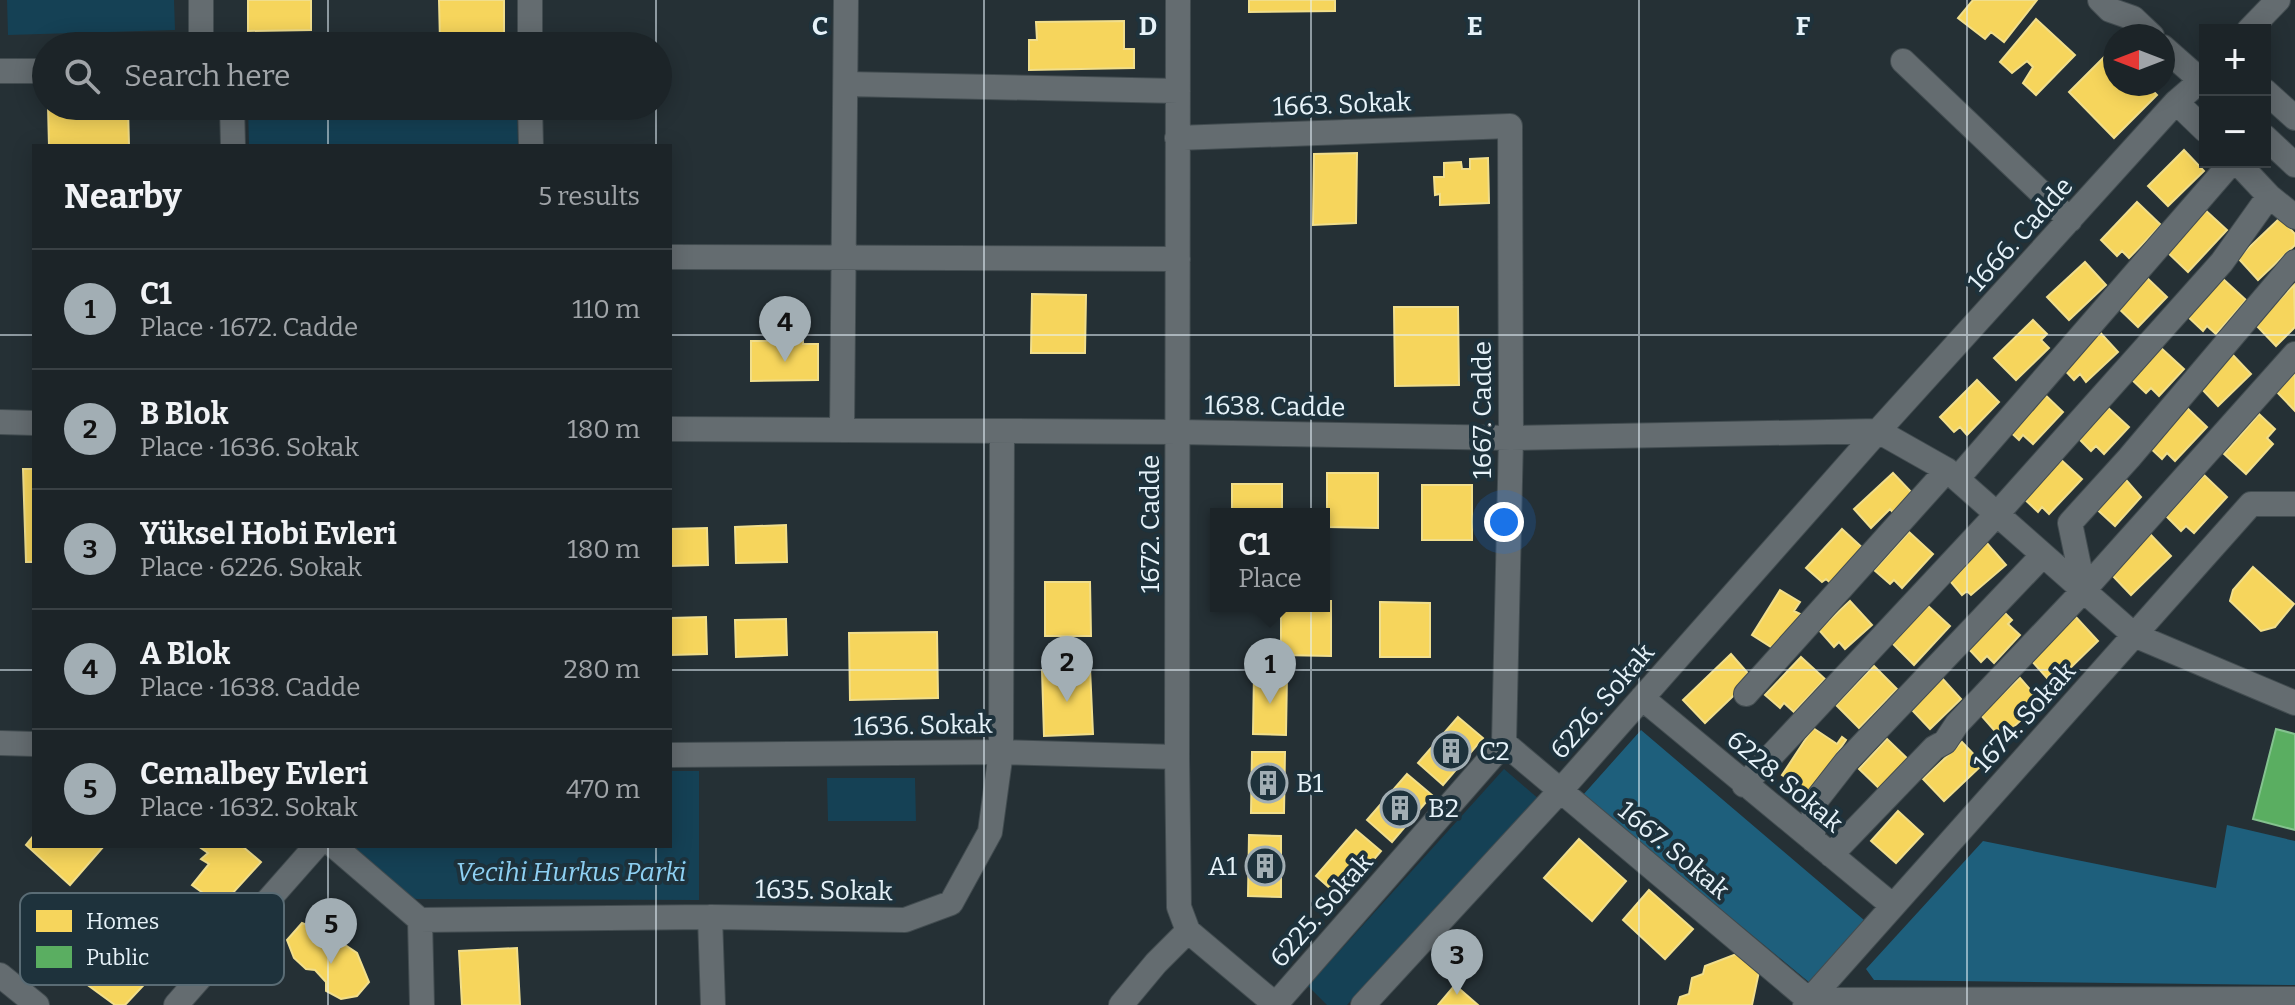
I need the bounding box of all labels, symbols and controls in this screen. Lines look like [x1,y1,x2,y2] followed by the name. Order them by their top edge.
[812,11,828,42] text: C
[1139,11,1157,42] text: D
[1467,11,1483,42] text: E
[1796,11,1811,42] text: F
[2103,24,2175,96] north arrow
[2199,24,2271,168] map controls
[2199,24,2271,96] button: +
[32,32,672,120] search box
[60,54,104,98] icon: search
[124,58,291,94] text: Search here
[1272,87,1412,122] street label: 1663. Sokak
[2199,96,2271,168] button: −
[1961,171,2080,298] street label: 1666. Cadde
[64,176,182,217] text: Nearby
[538,181,640,212] text: 5 results
[140,276,172,312] text: C1
[84,294,96,325] text: 1
[572,294,640,325] text: 110 m
[759,296,811,362] pin: 4
[140,312,358,343] text: Place · 1672. Cadde
[1467,341,1498,479] street label: 1667. Cadde
[1204,390,1346,423] street label: 1638. Cadde
[140,396,228,432] text: B Blok
[83,414,97,445] text: 2
[567,414,640,445] text: 180 m
[140,432,359,463] text: Place · 1636. Sokak
[1135,455,1166,593] street label: 1672. Cadde
[1484,502,1524,542] your location
[1210,508,1330,612] popup
[140,516,397,552] text: Yüksel Hobi Evleri
[1238,527,1270,563] text: C1
[83,534,97,565] text: 3
[567,534,640,565] text: 180 m
[140,552,362,583] text: Place · 6226. Sokak
[1238,563,1302,594] text: Place
[140,636,230,672] text: A Blok
[1041,636,1093,702] pin: 2
[1544,637,1661,765] street label: 6226. Sokak
[1244,638,1296,704] pin: 1
[82,654,98,685] text: 4
[564,654,640,685] text: 280 m
[1967,656,2082,779] street label: 1674. Sokak
[140,672,360,703] text: Place · 1638. Cadde
[853,709,993,742] street label: 1636. Sokak
[1720,724,1849,839] street label: 6228. Sokak
[1430,730,1472,772] building icon: C2
[1479,736,1510,767] place label: C2
[140,756,368,792] text: Cemalbey Evleri
[1247,762,1289,804] building icon: B1
[1296,768,1324,799] place label: B1
[83,774,97,805] text: 5
[566,774,640,805] text: 470 m
[1379,787,1421,829] building icon: B2
[140,792,358,823] text: Place · 1632. Sokak
[1428,793,1459,824] place label: B2
[1612,795,1736,906] street label: 1667. Sokak
[1244,845,1286,887] building icon: A1
[1264,847,1379,974] street label: 6225. Sokak
[1208,851,1237,882] place label: A1
[456,857,686,888] park label: Vecihi Hurkus Parki
[755,874,893,907] street label: 1635. Sokak
[20,893,284,985] legend
[305,898,357,964] pin: 5
[86,908,159,935] text: Homes
[1431,929,1483,995] pin: 3
[86,944,149,971] text: Public

